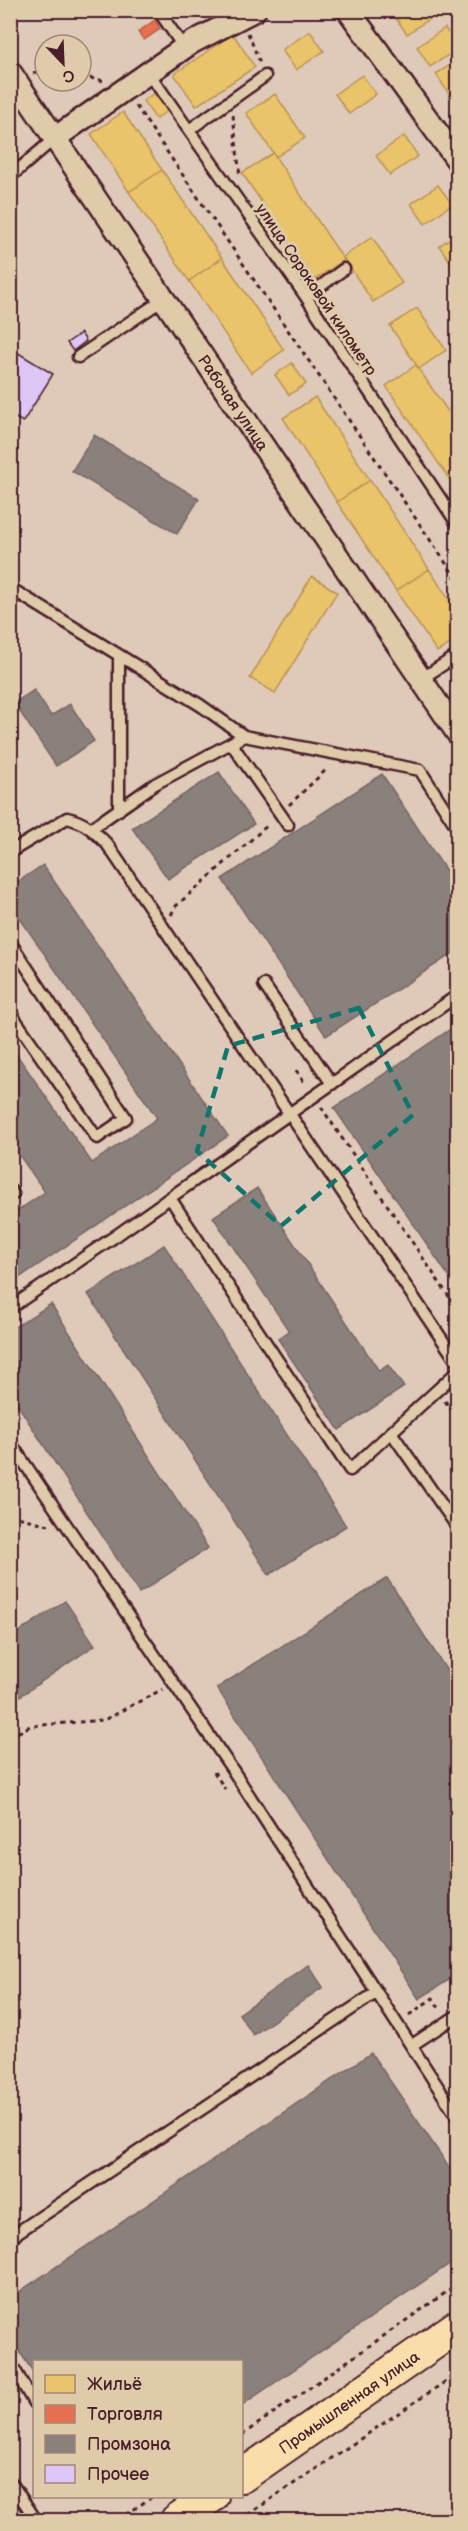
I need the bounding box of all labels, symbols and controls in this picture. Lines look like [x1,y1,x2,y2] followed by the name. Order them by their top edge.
[33,33,93,93] north arrow
[59,65,77,86] text: С
[251,200,380,379] street label: улица Сороковой километр
[193,352,272,455] street label: Рабочая улица
[276,2347,424,2458] street label: Промышленная улица
[33,2360,243,2498] legend
[87,2374,142,2395] text: Жильё
[87,2404,163,2425] text: Торговля
[87,2434,171,2455] text: Промзона
[87,2464,149,2485] text: Прочее

